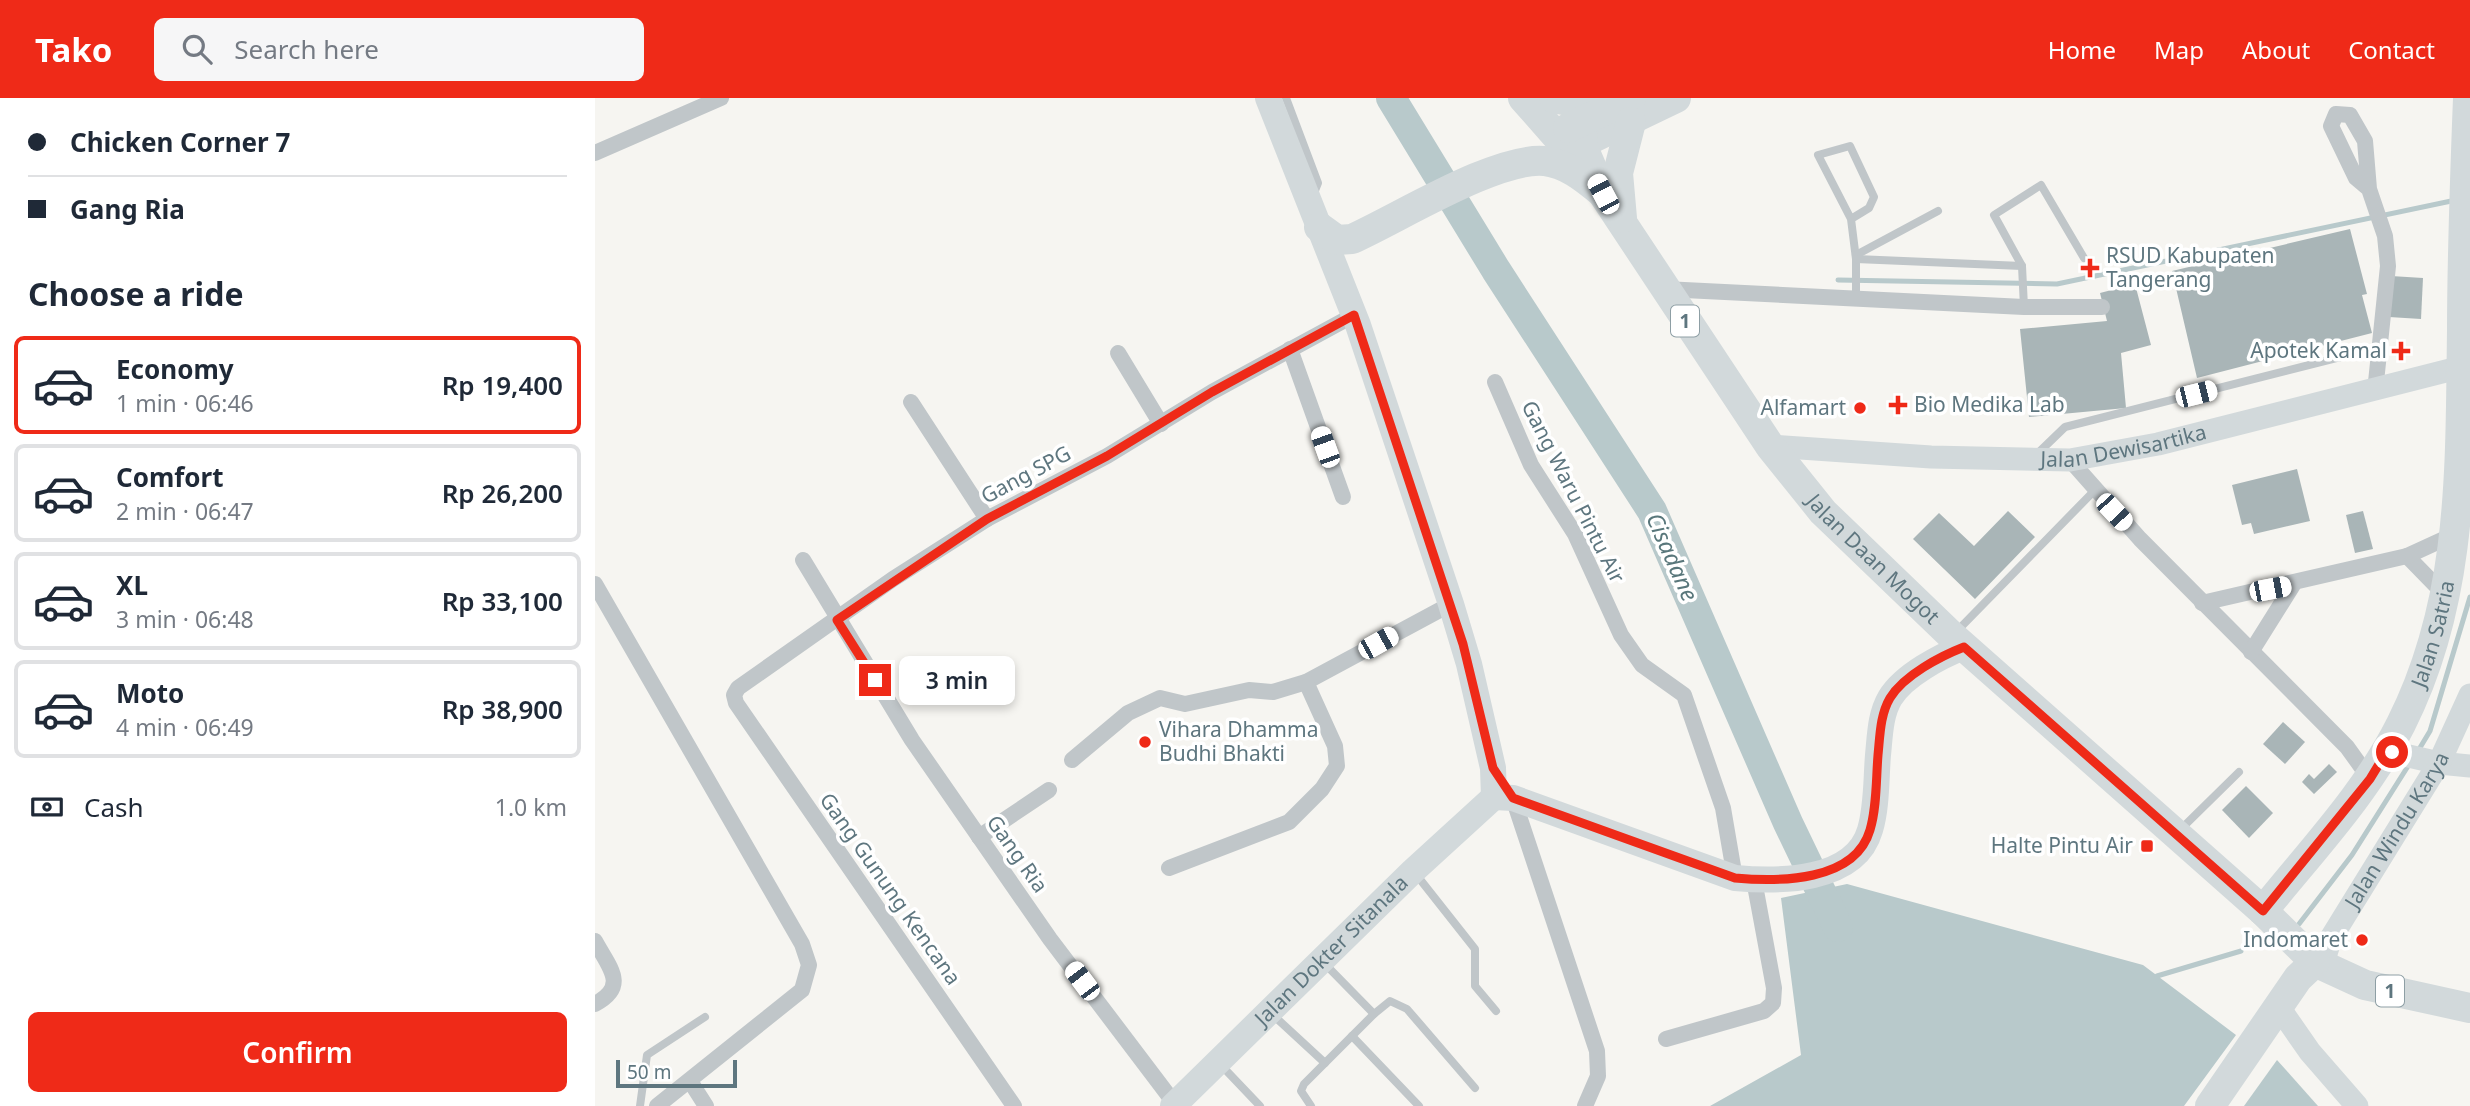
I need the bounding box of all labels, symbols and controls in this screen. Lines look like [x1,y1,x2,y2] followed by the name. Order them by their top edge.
[154,18,644,81] search box
[35,27,112,72] text: Tako
[178,30,216,68] icon: search
[234,31,379,67] text: Search here
[2048,33,2116,66] text: Home
[2154,33,2204,66] text: Map
[2242,33,2310,66] text: About
[2348,33,2435,66] text: Contact
[70,124,290,160] text: Chicken Corner 7
[1584,171,1623,217] car
[70,191,185,227] text: Gang Ria
[2106,241,2275,293] place label: RSUD Kabupaten Tangerang
[2080,258,2100,278] marker: RSUD Kabupaten Tangerang
[28,272,244,315] text: Choose a ride
[1671,306,1699,336] road number: 1
[2250,336,2387,364] place label: Apotek Kamal
[2393,343,2409,359] marker: Apotek Kamal
[116,351,234,387] text: Economy
[32,354,95,417] icon: car
[442,367,563,403] text: Rp 19,400
[2174,379,2219,409] car
[116,387,254,419] text: 1 min · 06:46
[1914,390,2065,418] place label: Bio Medika Lab
[1760,393,1846,421] place label: Alfamart
[1888,395,1908,415] marker: Bio Medika Lab
[1516,396,1632,588] street label: Gang Waru Pintu Air
[1852,400,1868,416] marker: Alfamart
[2038,417,2209,473] street label: Jalan Dewisartika
[1308,424,1343,470] car
[976,439,1075,509] street label: Gang SPG
[116,459,224,495] text: Comfort
[32,462,95,525] icon: car
[442,475,563,511] text: Rp 26,200
[1800,486,1946,630] street label: Jalan Daan Mogot
[2092,489,2137,535] car
[116,495,254,527] text: 2 min · 06:47
[1639,507,1707,606] water label: Cisadane
[116,567,148,603] text: XL
[32,570,95,633] icon: car
[2248,575,2293,603] car
[2403,578,2460,693] street label: Jalan Satria
[442,583,563,619] text: Rp 33,100
[116,603,254,635] text: 3 min · 06:48
[1355,624,1402,662] car
[899,656,1015,704] callout: 3 min
[859,664,891,696] route end
[926,664,988,696] text: 3 min
[116,675,184,711] text: Moto
[32,678,95,741] icon: car
[442,691,563,727] text: Rp 38,900
[116,711,254,743] text: 4 min · 06:49
[1159,715,1318,767] place label: Vihara Dhamma Budhi Bhakti
[1137,734,1153,750] marker: Vihara Dhamma Budhi Bhakti
[2376,736,2408,768] route start
[2337,748,2455,915] street label: Jalan Windu Karya
[814,787,968,990] street label: Gang Gunung Kencana
[28,788,66,826] icon: cash
[84,789,144,825] text: Cash
[495,791,567,823] text: 1.0 km
[981,809,1055,898] street label: Gang Ria
[1991,831,2133,859] place label: Halte Pintu Air
[2139,838,2155,854] marker: Halte Pintu Air
[1247,868,1414,1033] street label: Jalan Dokter Sitanala
[2243,925,2348,953] place label: Indomaret
[2354,932,2370,948] marker: Indomaret
[1061,958,1104,1004] car
[2376,976,2404,1006] road number: 1
[28,1012,567,1092] button: Confirm
[616,1057,737,1089] scale bar
[627,1059,671,1085] text: 50 m

